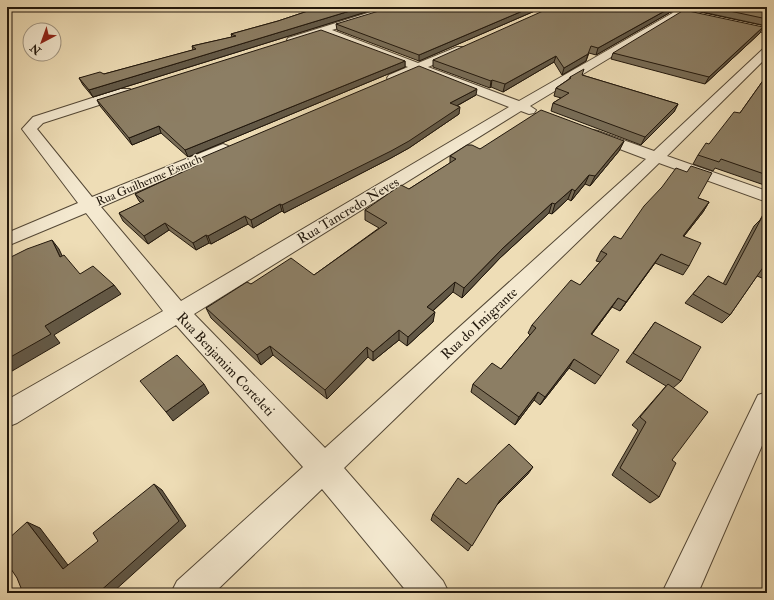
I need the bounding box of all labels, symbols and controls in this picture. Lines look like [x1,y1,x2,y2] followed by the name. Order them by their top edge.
[22,22,62,62] north arrow
[27,40,45,58] text: N
[94,151,205,210] street label: Rua Guilherme Esmich
[294,173,402,247] street label: Rua Tancredo Neves
[438,284,521,363] street label: Rua do Imigrante
[173,309,278,420] street label: Rua Benjamim Corteleti

